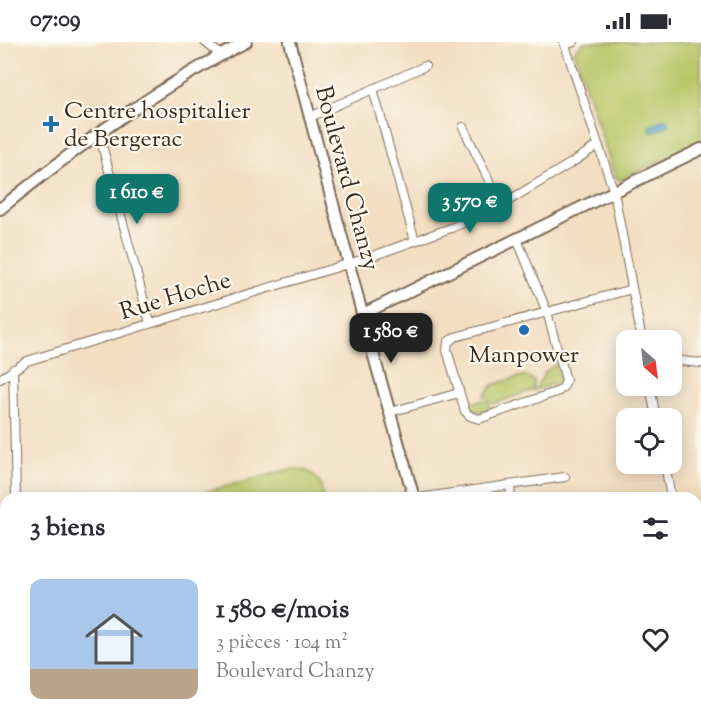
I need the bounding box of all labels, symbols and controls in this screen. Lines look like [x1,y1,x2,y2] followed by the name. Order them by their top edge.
[30,5,81,37] text: 07:09
[305,82,387,275] street label: Boulevard Chanzy
[64,95,251,157] place label: Centre hospitalier de Bergerac
[42,115,60,133] marker: Centre hospitalier de Bergerac
[82,174,192,225] pin: 1 610 €
[110,179,164,208] text: 1 610 €
[415,183,525,234] pin: 3 570 €
[442,188,498,217] text: 3 570 €
[116,264,235,330] street label: Rue Hoche
[336,313,446,364] pin: 1 580 €
[363,318,419,347] text: 1 580 €
[517,323,531,337] marker: Manpower
[616,330,682,396] north arrow
[616,330,682,474] map controls
[469,339,579,373] place label: Manpower
[616,408,682,474] button: locate
[30,510,105,547] text: 3 biens
[639,512,672,545] icon: filters
[216,592,349,629] text: 1 580 €/mois
[78,603,150,675] icon: home
[639,623,672,656] icon: heart
[216,629,348,658] text: 3 pièces · 104 m²
[216,658,374,687] text: Boulevard Chanzy

